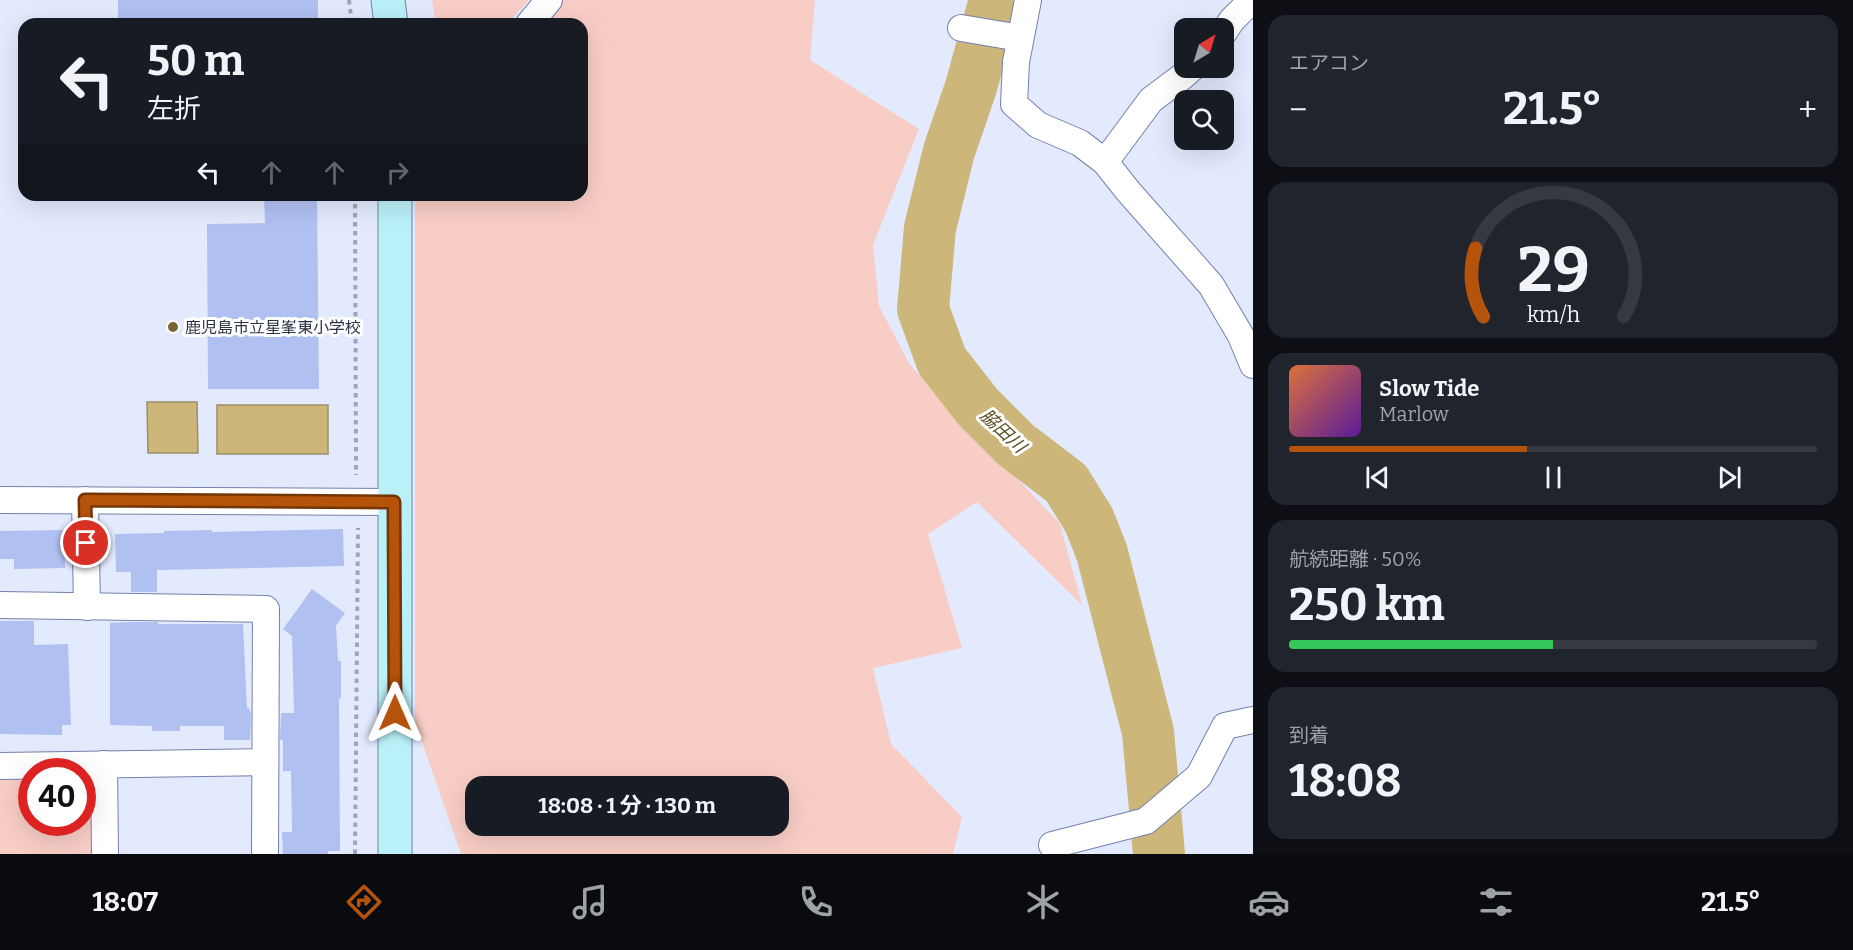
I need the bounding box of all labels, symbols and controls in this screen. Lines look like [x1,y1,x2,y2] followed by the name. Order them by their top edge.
[1174,18,1234,78] north arrow
[1174,18,1234,150] map controls
[147,36,244,86] text: 50 m
[48,42,126,120] icon: left
[1289,51,1369,75] text: エアコン
[1503,82,1602,136] text: 21.5°
[1174,90,1234,150] button: search
[1289,90,1307,130] text: −
[1798,90,1817,130] text: +
[147,93,201,125] text: 左折
[192,156,225,189] icon: left
[255,156,288,189] icon: ahead
[318,156,351,189] icon: ahead
[381,156,414,189] icon: right
[1517,233,1589,308] text: 29
[1526,302,1580,328] text: km/h
[185,318,361,337] place label: 鹿児島市立星峯東小学校
[166,320,180,334] marker: 鹿児島市立星峯東小学校
[1379,375,1479,402] text: Slow Tide
[1379,402,1449,426] text: Marlow
[976,405,1032,459] water label: 脇田川
[1361,461,1394,494] icon: previous
[1537,461,1570,494] icon: pause
[1713,461,1746,494] icon: next
[60,517,111,568] pin
[69,526,102,559] icon: arrive
[1289,547,1422,571] text: 航続距離 · 50%
[1289,578,1445,632] text: 250 km
[363,681,427,745] position arrow
[1289,723,1329,747] text: 到着
[1289,754,1402,808] text: 18:08
[18,758,96,836] speed limit sign: 40
[538,792,716,819] text: 18:08 · 1 分 · 130 m
[343,881,385,923] icon: directions
[569,881,611,923] icon: music
[795,881,837,923] icon: phone
[1022,881,1064,923] icon: climate
[1248,881,1290,923] icon: car
[1475,881,1517,923] icon: filters
[92,886,158,918] text: 18:07
[1701,886,1761,918] text: 21.5°

